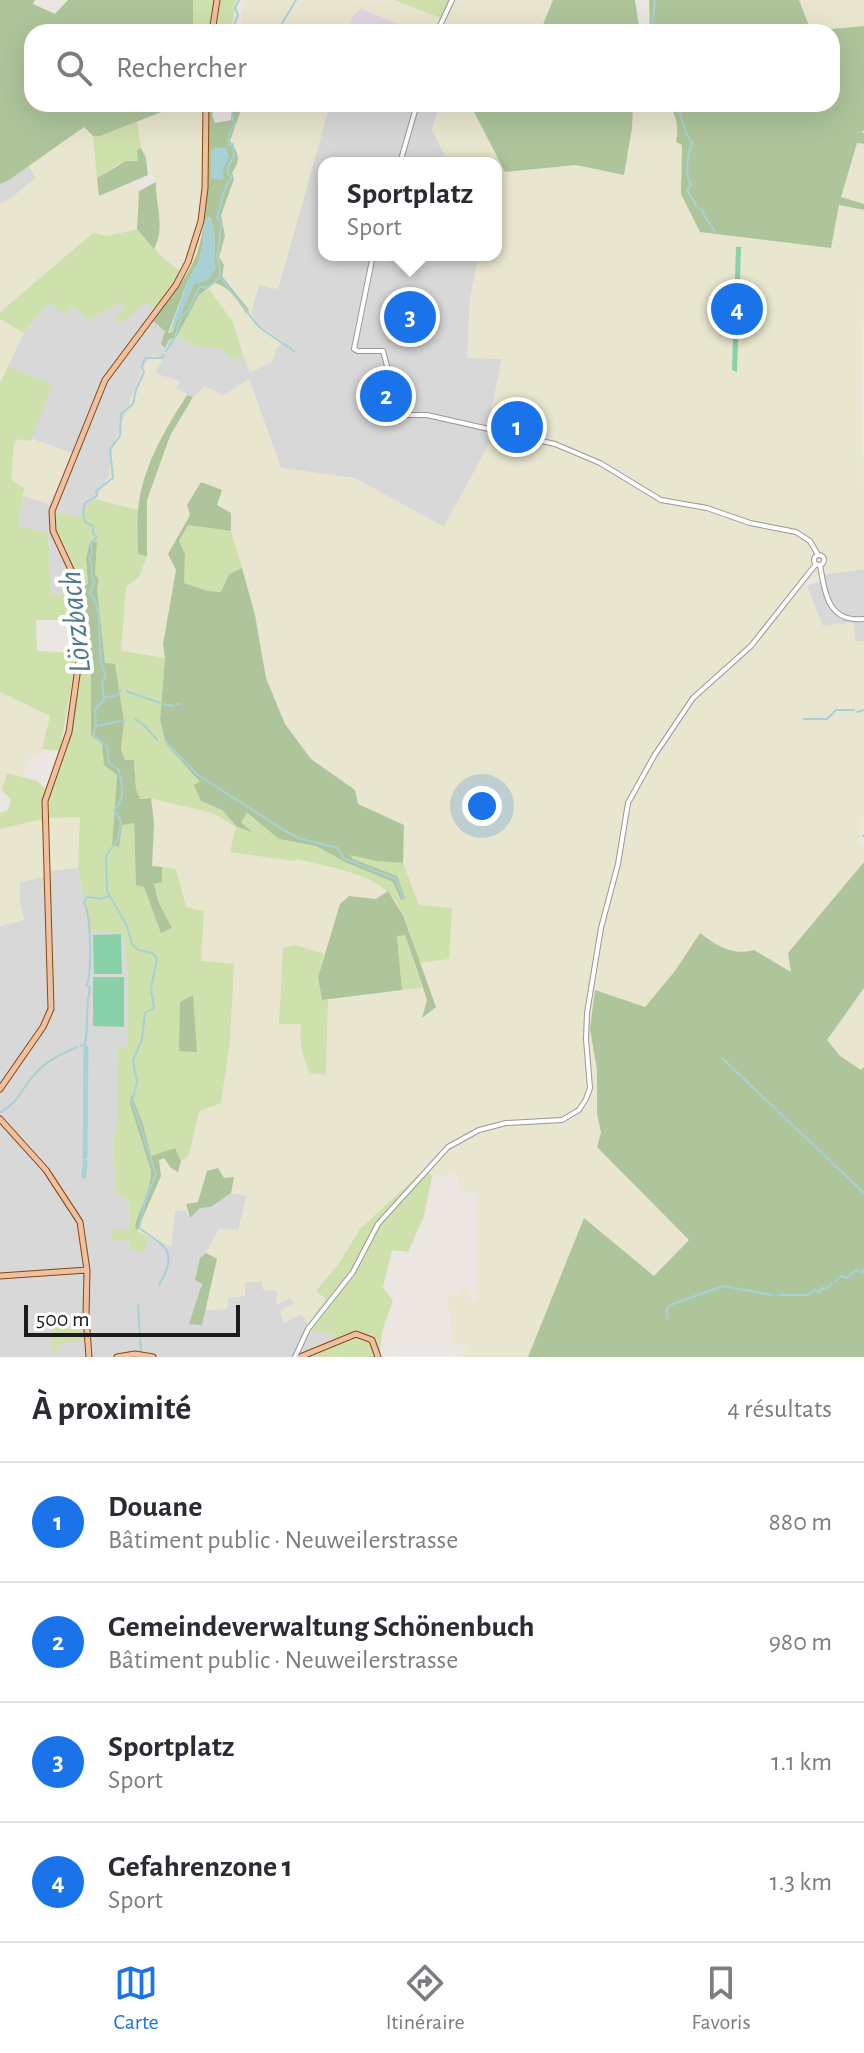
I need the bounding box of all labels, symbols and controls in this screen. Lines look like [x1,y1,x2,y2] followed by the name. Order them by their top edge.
[24,24,840,112] search box
[52,46,96,90] icon: search
[116,53,247,83] text: Rechercher
[318,157,502,261] popup
[347,179,473,209] text: Sportplatz
[347,214,402,240] text: Sport
[711,279,763,339] pin: 4
[384,287,436,347] pin: 3
[360,366,412,426] pin: 2
[491,397,543,457] pin: 1
[54,569,96,675] water label: Lörzbach
[462,786,502,826] your location
[24,1301,240,1337] scale bar
[36,1308,90,1330] text: 500 m
[32,1392,191,1426] text: À proximité
[727,1396,832,1422] text: 4 résultats
[108,1492,202,1522] text: Douane
[53,1509,63,1535] text: 1
[769,1509,832,1535] text: 880 m
[108,1527,458,1553] text: Bâtiment public · Neuweilerstrasse
[108,1612,534,1642] text: Gemeindeverwaltung Schönenbuch
[52,1629,64,1655] text: 2
[769,1629,832,1655] text: 980 m
[108,1647,458,1673] text: Bâtiment public · Neuweilerstrasse
[108,1732,234,1762] text: Sportplatz
[52,1749,64,1775] text: 3
[771,1749,832,1775] text: 1.1 km
[108,1767,163,1793] text: Sport
[108,1852,293,1882] text: Gefahrenzone 1
[51,1869,65,1895] text: 4
[769,1869,832,1895] text: 1.3 km
[108,1887,163,1913] text: Sport
[113,1961,159,2035] tab: Carte
[386,1961,465,2035] tab: Itinéraire
[692,1961,751,2035] tab: Favoris

